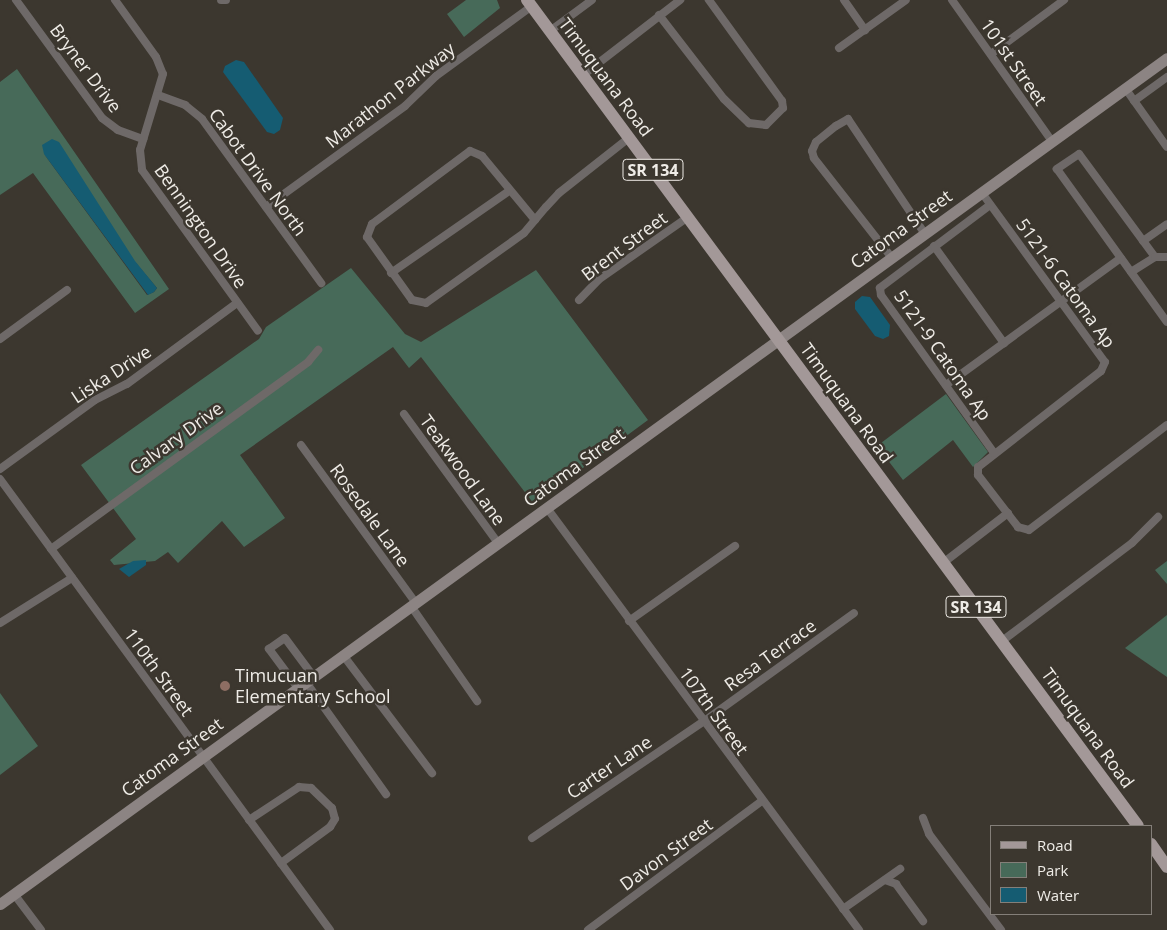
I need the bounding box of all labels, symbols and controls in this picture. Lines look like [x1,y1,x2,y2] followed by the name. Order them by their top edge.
[554,13,658,141] street label: Timuquana Road
[976,15,1052,109] street label: 101st Street
[46,19,126,117] street label: Bryner Drive
[321,38,459,152] street label: Marathon Parkway
[205,104,311,240] street label: Cabot Drive North
[622,156,684,184] road number: SR 134
[150,160,252,292] street label: Bennington Drive
[846,185,956,273] street label: Catoma Street
[577,207,671,285] street label: Brent Street
[1012,214,1120,352] street label: 5121-6 Catoma Ap
[890,286,996,424] street label: 5121-9 Catoma Ap
[796,339,898,467] street label: Timuquana Road
[67,340,155,408] street label: Liska Drive
[125,397,227,479] street label: Calvary Drive
[416,411,510,529] street label: Teakwood Lane
[519,423,629,511] street label: Catoma Street
[326,460,414,570] street label: Rosedale Lane
[945,594,1007,620] road number: SR 134
[720,615,820,695] street label: Resa Terrace
[120,624,198,720] street label: 110th Street
[675,663,753,759] street label: 107th Street
[1037,664,1139,792] street label: Timuquana Road
[235,665,391,708] place label: Timucuan Elementary School
[219,680,231,692] marker: Timucuan Elementary School
[117,713,227,801] street label: Catoma Street
[562,731,656,803] street label: Carter Lane
[616,813,716,895] street label: Davon Street
[990,825,1152,915] legend
[1037,835,1073,855] text: Road
[1037,860,1068,880] text: Park
[1037,885,1079,905] text: Water

